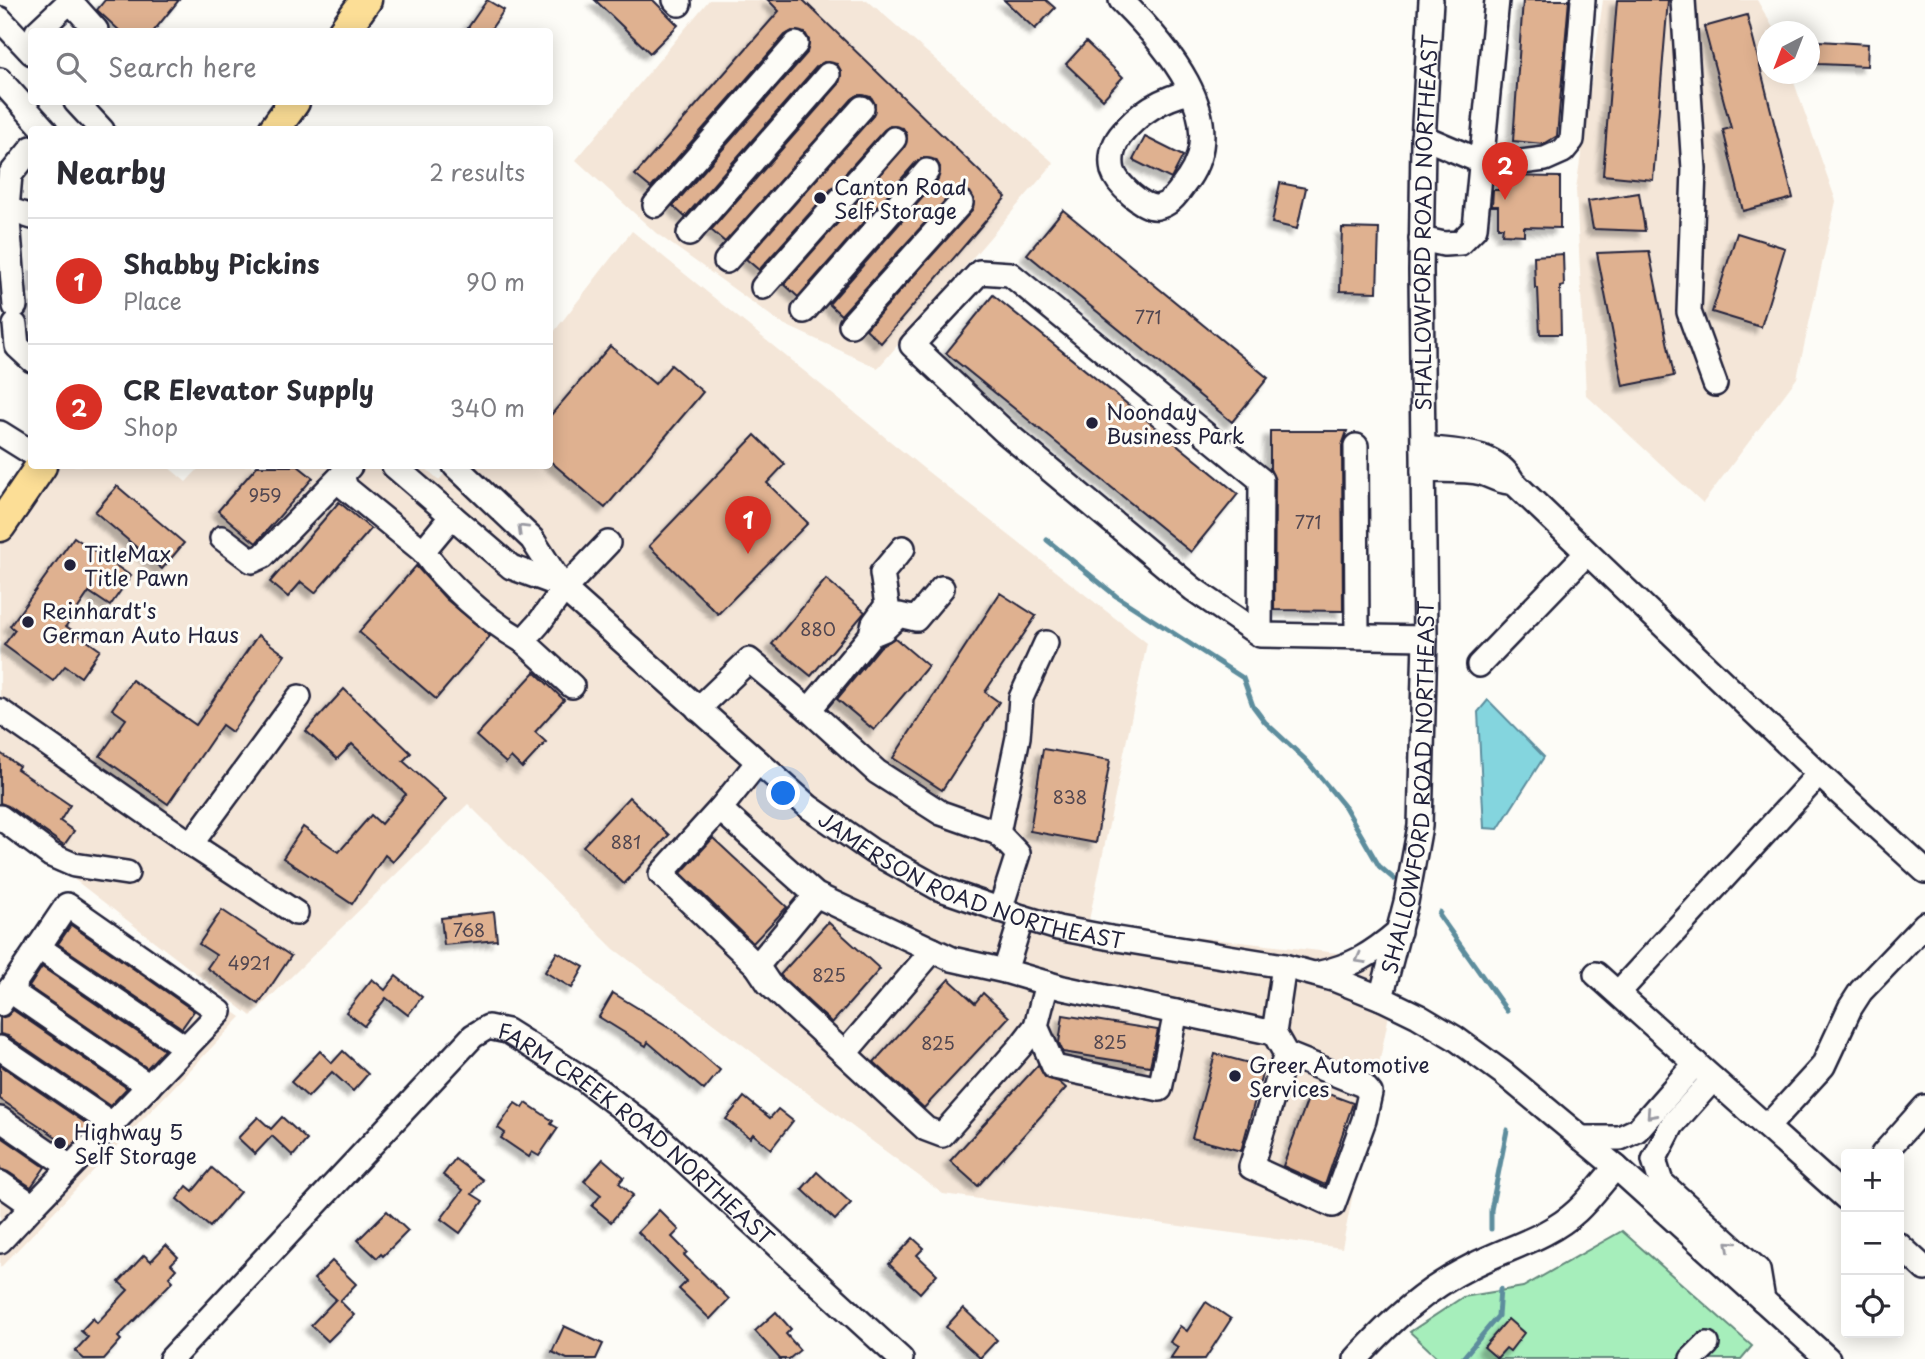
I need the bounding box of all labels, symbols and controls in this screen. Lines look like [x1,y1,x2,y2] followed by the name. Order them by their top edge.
[1757,21,1820,84] north arrow
[28,28,553,105] search box
[1405,33,1445,411] street label: SHALLOWFORD ROAD NORTHEAST
[108,47,257,86] text: Search here
[52,48,90,86] icon: search
[1482,142,1528,200] pin: 2
[56,149,166,194] text: Nearby
[429,154,525,189] text: 2 results
[834,170,967,226] place label: Canton Road Self Storage
[812,190,828,206] marker: Canton Road Self Storage
[123,244,320,283] text: Shabby Pickins
[74,264,85,299] text: 1
[466,264,525,299] text: 90 m
[123,283,182,318] text: Place
[1135,303,1161,330] house number: 771
[123,370,374,409] text: CR Elevator Supply
[71,390,87,425] text: 2
[450,390,525,425] text: 340 m
[1106,395,1245,451] place label: Noonday Business Park
[123,409,178,444] text: Shop
[1084,415,1100,431] marker: Noonday Business Park
[249,481,281,508] house number: 959
[725,496,771,554] pin: 1
[1295,508,1321,535] house number: 771
[517,525,530,538] one-way arrow
[84,537,189,593] place label: TitleMax Title Pawn
[62,557,78,573] marker: TitleMax Title Pawn
[42,594,239,650] place label: Reinhardt's German Auto Haus
[1372,600,1441,977] street label: SHALLOWFORD ROAD NORTHEAST
[20,614,36,630] marker: Reinhardt's German Auto Haus
[800,615,836,642] house number: 880
[766,776,800,810] your location
[1053,783,1087,810] house number: 838
[812,802,1127,956] street label: JAMERSON ROAD NORTHEAST
[611,828,641,855] house number: 881
[453,916,485,943] house number: 768
[228,949,270,976] house number: 4921
[1354,951,1367,964] one-way arrow
[812,961,846,988] house number: 825
[496,1014,783,1253] street label: FARM CREEK ROAD NORTHEAST
[1093,1028,1127,1055] house number: 825
[921,1029,955,1056] house number: 825
[1249,1048,1430,1104] place label: Greer Automotive Services
[1227,1068,1243,1084] marker: Greer Automotive Services
[1646,1106,1659,1119] one-way arrow
[74,1115,197,1171] place label: Highway 5 Self Storage
[52,1135,68,1151] marker: Highway 5 Self Storage
[1841,1149,1904,1338] map controls
[1841,1149,1904,1212] button: +
[1841,1212,1904,1275] button: −
[1725,1240,1738,1253] one-way arrow
[1841,1275,1904,1338] button: locate

